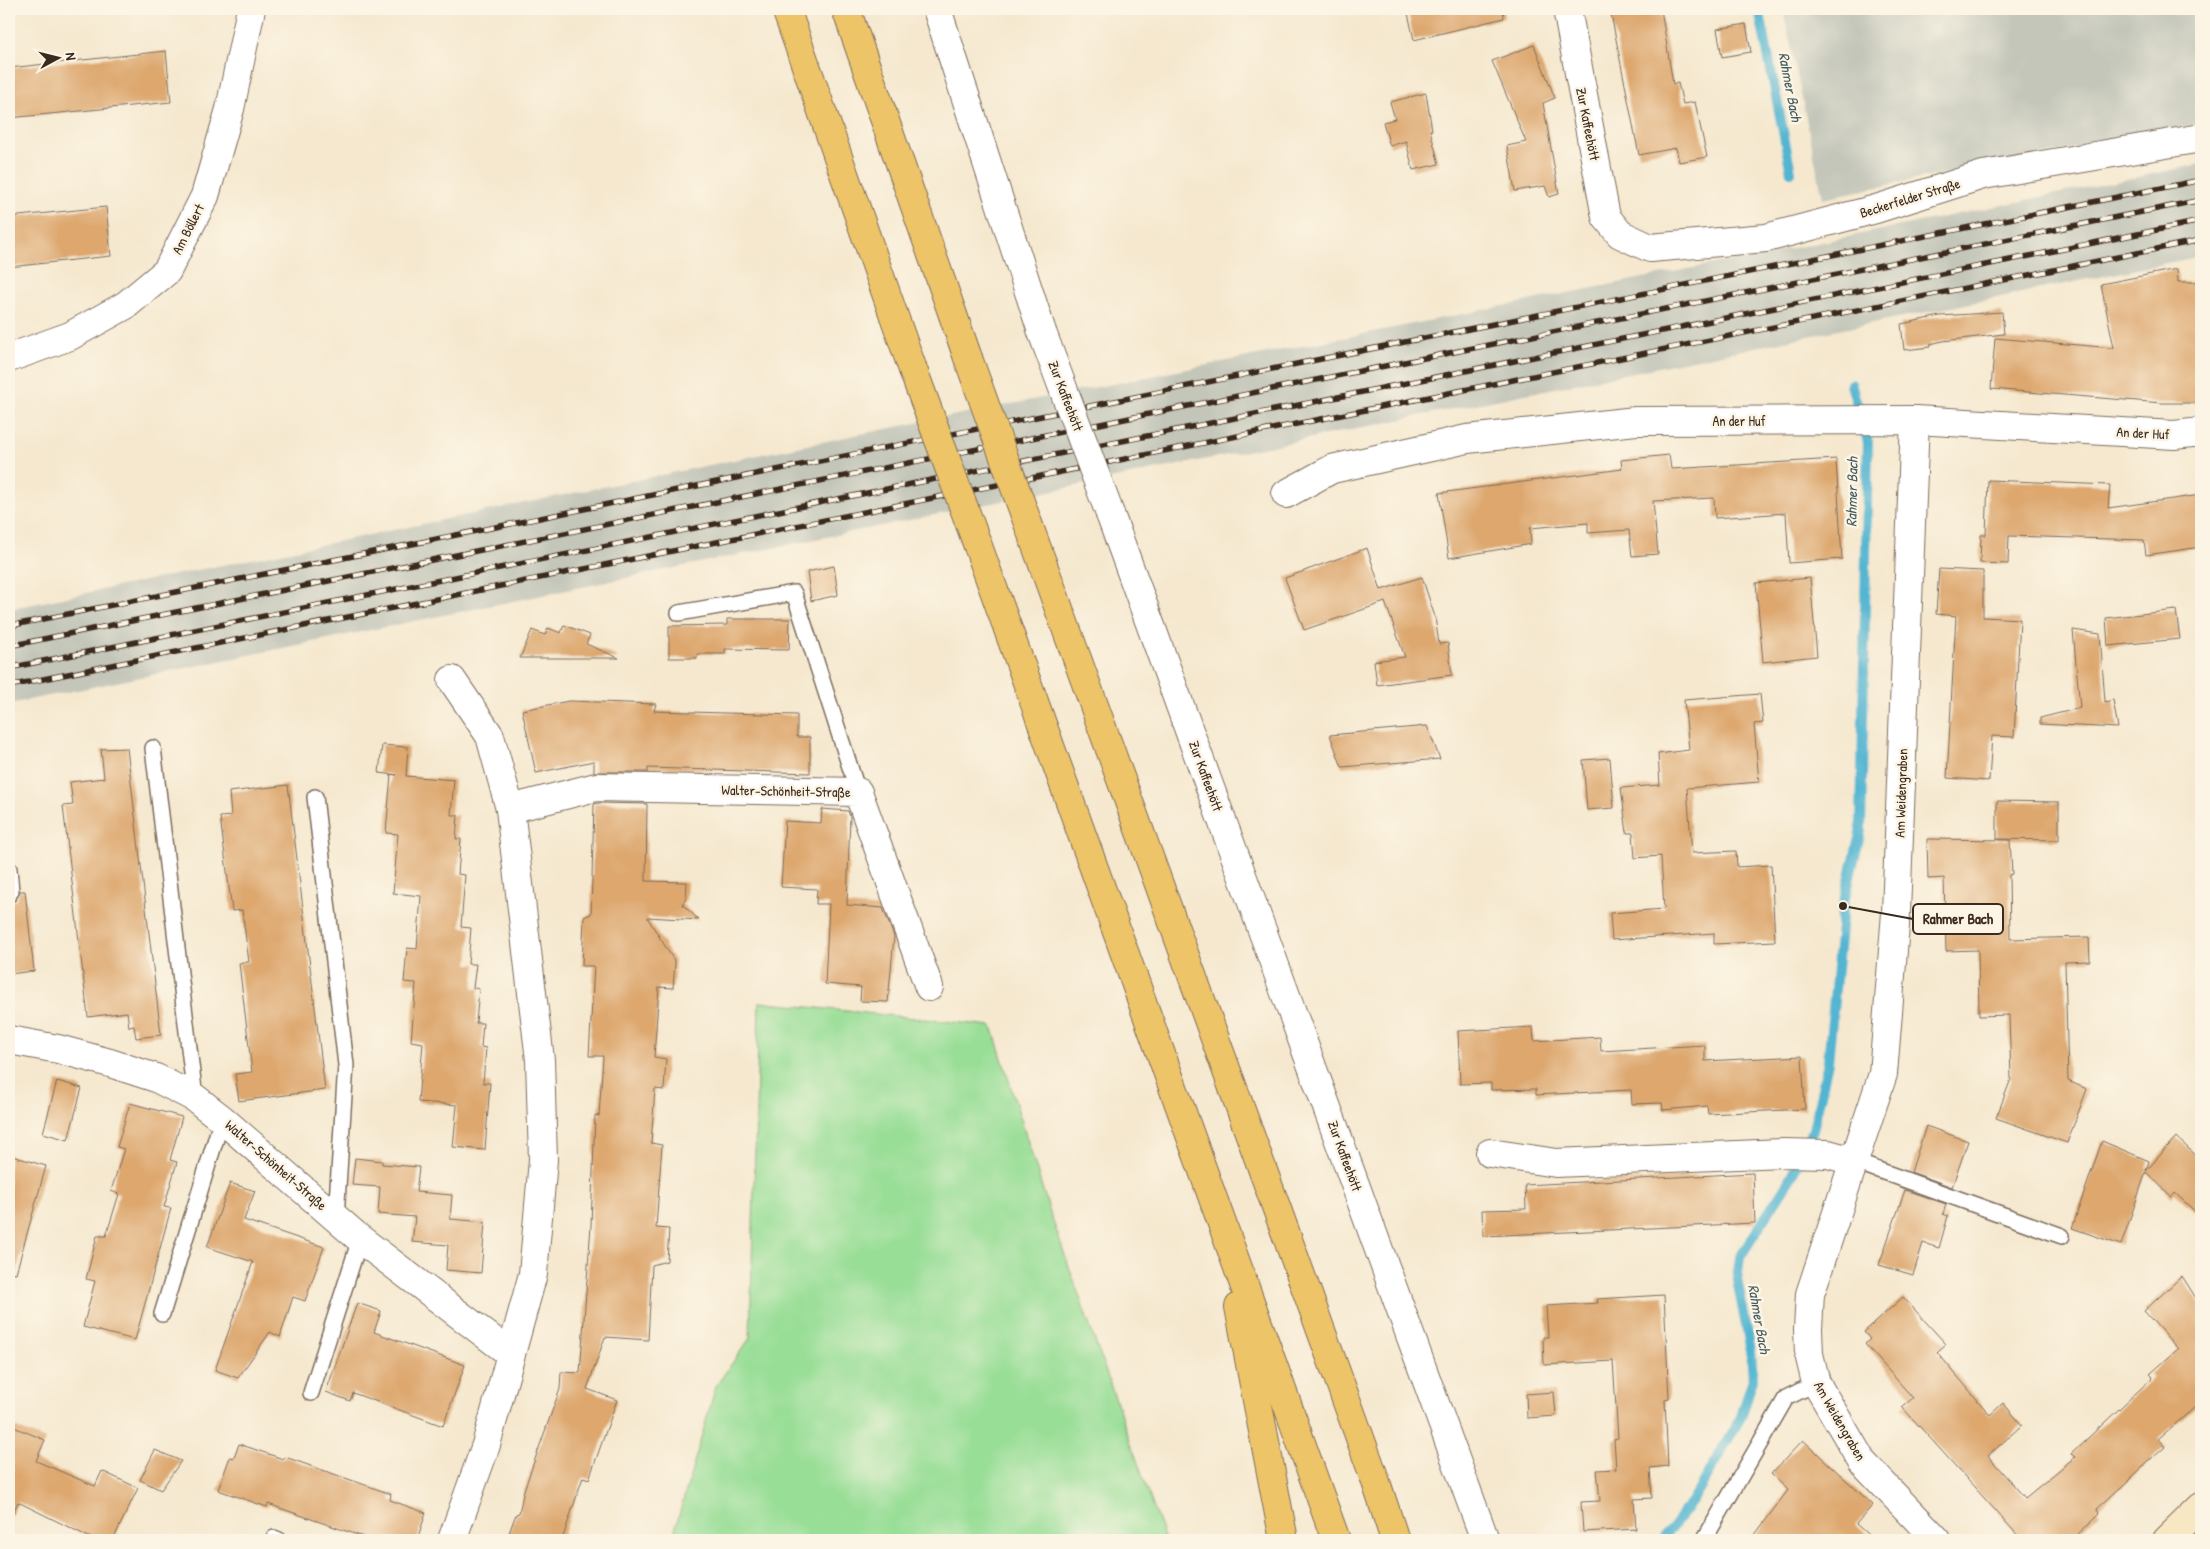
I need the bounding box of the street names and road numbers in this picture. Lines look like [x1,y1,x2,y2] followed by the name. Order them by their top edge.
[1572,86,1605,162] street label: Zur Kaffeehött
[1857,173,1963,223] street label: Beckerfelder Straße
[167,200,208,257] street label: Am Böllert
[1044,358,1089,434] street label: Zur Kaffeehött
[1712,411,1766,430] street label: An der Huf
[2116,422,2170,443] street label: An der Huf
[1185,738,1228,814] street label: Zur Kaffeehött
[1889,748,1913,838] street label: Am Weidengraben
[721,780,851,802] street label: Walter-Schönheit-Straße
[221,1115,332,1215] street label: Walter-Schönheit-Straße
[1324,1118,1367,1194] street label: Zur Kaffeehött
[1809,1377,1871,1465] street label: Am Weidengraben

